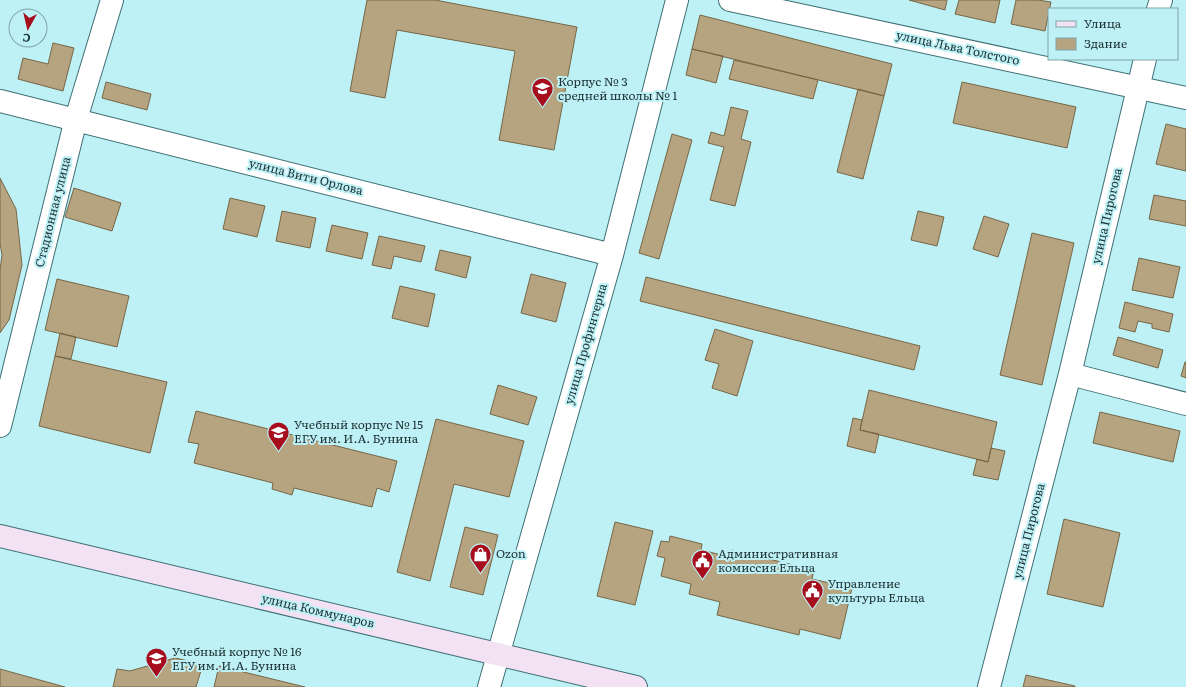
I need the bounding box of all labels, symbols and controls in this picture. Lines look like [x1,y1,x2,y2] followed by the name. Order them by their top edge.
[8,8,48,48] north arrow
[1048,8,1178,60] legend
[1084,14,1122,32] text: Улица
[895,25,1022,69] street label: улица Льва Толстого
[21,30,31,47] text: С
[1084,34,1127,52] text: Здание
[558,72,678,104] place label: Корпус № 3 средней школы № 1
[529,76,555,109] school or university icon: Корпус № 3 средней школы № 1
[247,153,366,199] street label: улица Вити Орлова
[30,154,75,269] street label: Стадионная улица
[1086,165,1126,266] street label: улица Пирогова
[559,281,611,406] street label: улица Профинтерна
[294,415,423,447] place label: Учебный корпус № 15 ЕГУ им. И.А. Бунина
[266,419,292,452] school or university icon: Учебный корпус № 15 ЕГУ им. И.А. Бунина
[1007,481,1049,581] street label: улица Пирогова
[467,541,493,574] shop icon: Ozon
[496,544,526,562] place label: Ozon
[718,544,838,576] place label: Административная комиссия Ельца
[689,548,715,581] public building icon: Административная комиссия Ельца
[828,574,925,606] place label: Управление культуры Ельца
[800,578,826,611] public building icon: Управление культуры Ельца
[260,588,377,632] street label: улица Коммунаров
[172,642,302,674] place label: Учебный корпус № 16 ЕГУ им. И.А. Бунина
[144,646,170,679] school or university icon: Учебный корпус № 16 ЕГУ им. И.А. Бунина

